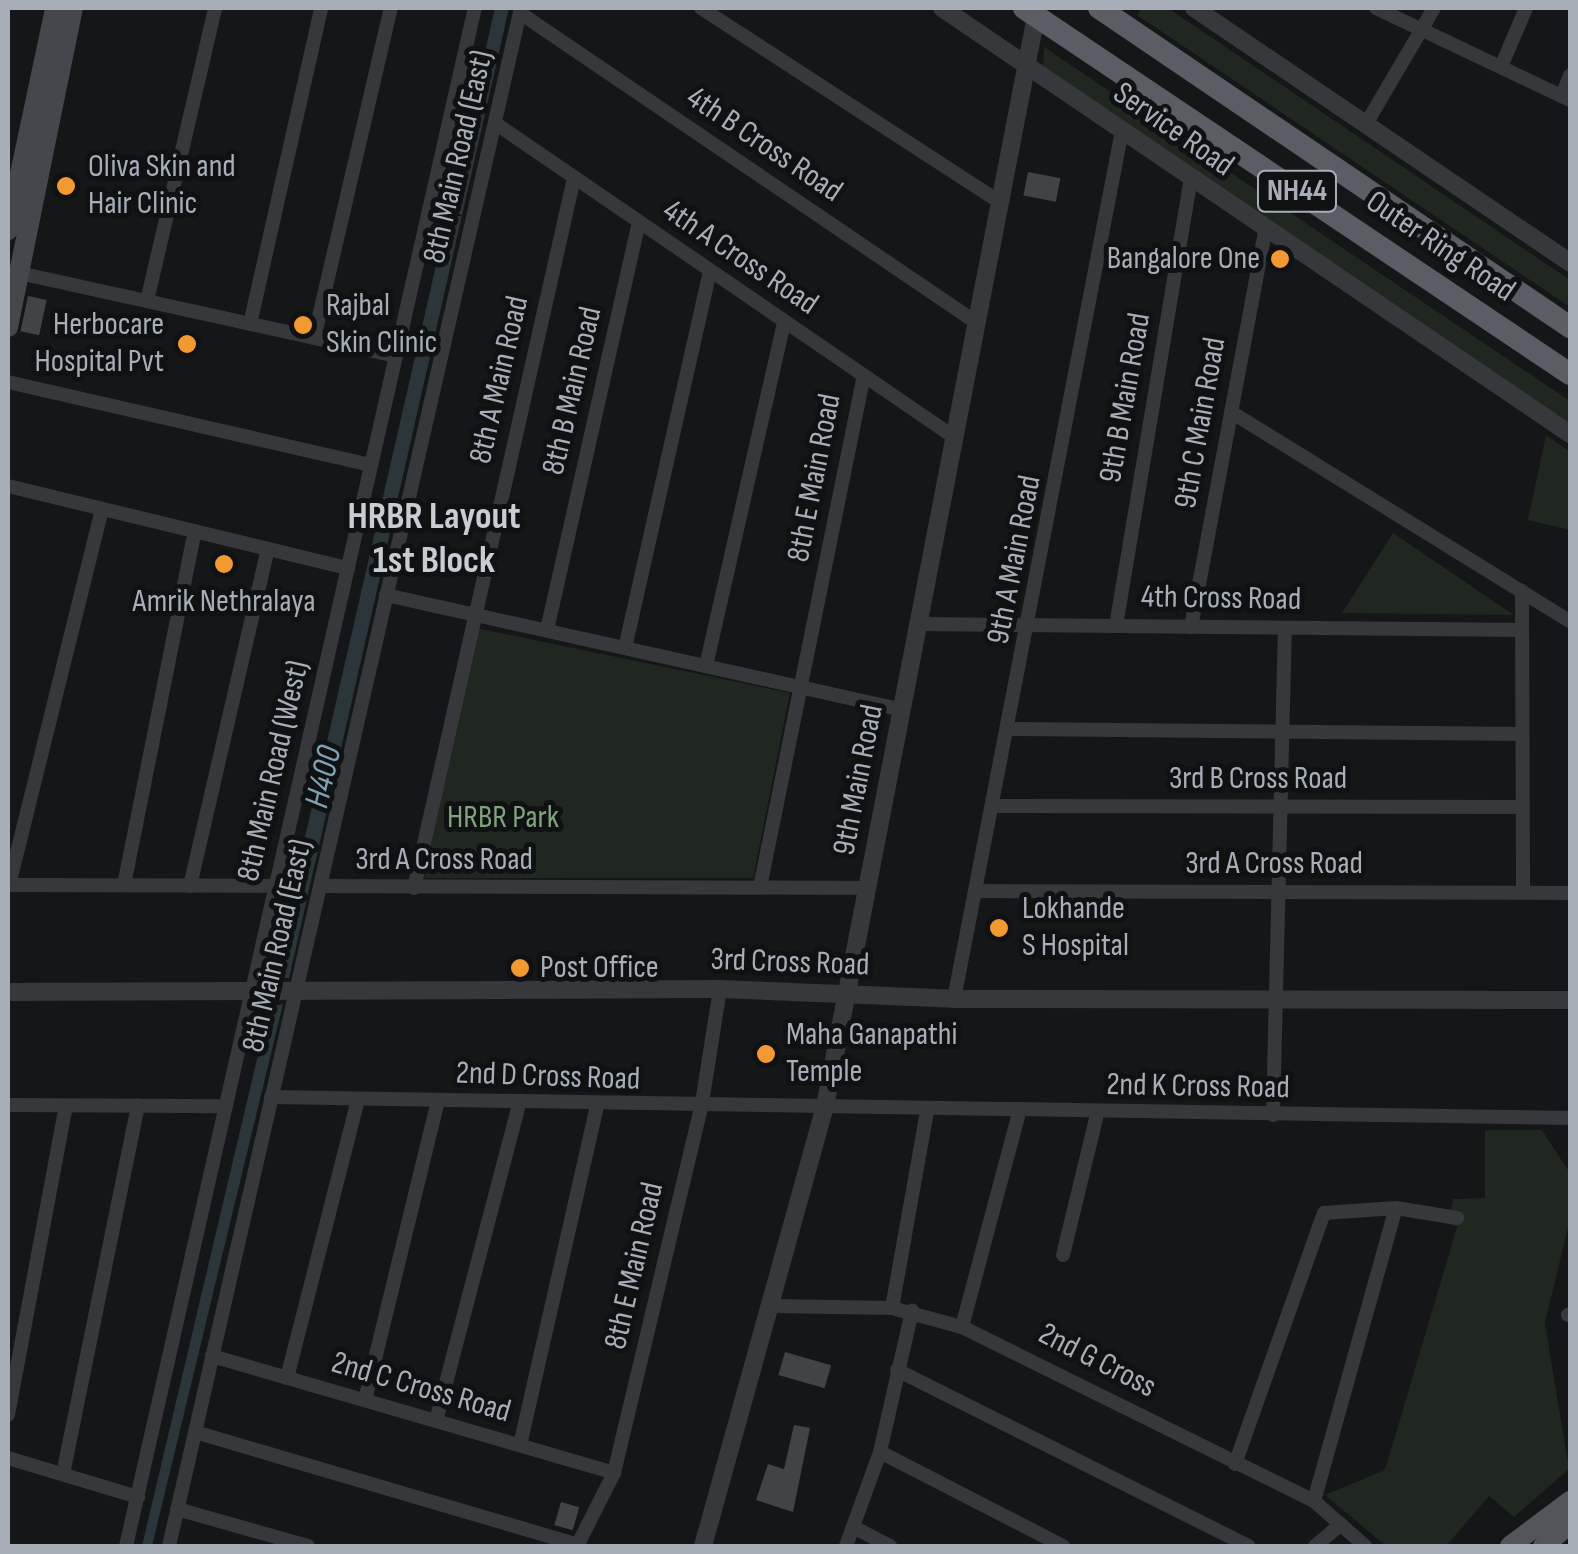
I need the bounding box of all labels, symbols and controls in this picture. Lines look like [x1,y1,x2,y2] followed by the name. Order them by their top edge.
[416,47,502,267] street label: 8th Main Road (East)
[1105,75,1241,185] street label: Service Road
[679,79,849,211] street label: 4th B Cross Road
[88,149,236,224] place label: Oliva Skin and Hair Clinic
[1254,166,1340,216] road number: NH44
[53,173,79,199] marker: Oliva Skin and Hair Clinic
[1358,183,1522,311] street label: Outer Ring Road
[655,192,825,324] street label: 4th A Cross Road
[1107,240,1260,278] place label: Bangalore One
[1269,248,1291,270] marker: Bangalore One
[326,288,437,363] place label: Rajbal Skin Clinic
[462,293,538,467] street label: 8th A Main Road
[535,303,611,479] street label: 8th B Main Road
[34,307,164,382] place label: Herbocare Hospital Pvt
[1092,310,1160,486] street label: 9th B Main Road
[290,312,316,338] marker: Rajbal Skin Clinic
[174,331,200,357] marker: Herbocare Hospital Pvt
[1167,335,1235,511] street label: 9th C Main Road
[780,391,850,565] street label: 8th E Main Road
[980,472,1050,648] street label: 9th A Main Road
[347,494,521,584] district label: HRBR Layout 1st Block
[211,551,237,577] marker: Amrik Nethralaya
[1141,578,1301,620] street label: 4th Cross Road
[132,583,316,621] place label: Amrik Nethralaya
[230,657,318,885] street label: 8th Main Road (West)
[826,702,892,858] street label: 9th Main Road
[296,742,352,812] water label: H400
[1169,760,1347,798] street label: 3rd B Cross Road
[447,799,559,837] park label: HRBR Park
[235,836,321,1056] street label: 8th Main Road (East)
[355,841,533,879] street label: 3rd A Cross Road
[1185,845,1363,883] street label: 3rd A Cross Road
[1022,891,1129,966] place label: Lokhande S Hospital
[986,915,1012,941] marker: Lokhande S Hospital
[710,941,870,985] street label: 3rd Cross Road
[540,949,659,987] place label: Post Office
[509,957,531,979] marker: Post Office
[786,1017,958,1092] place label: Maha Ganapathi Temple
[755,1043,777,1065] marker: Maha Ganapathi Temple
[455,1055,641,1099] street label: 2nd D Cross Road
[1106,1066,1290,1108] street label: 2nd K Cross Road
[597,1179,673,1353] street label: 8th E Main Road
[1032,1315,1162,1407] street label: 2nd G Cross
[327,1344,515,1432] street label: 2nd C Cross Road

